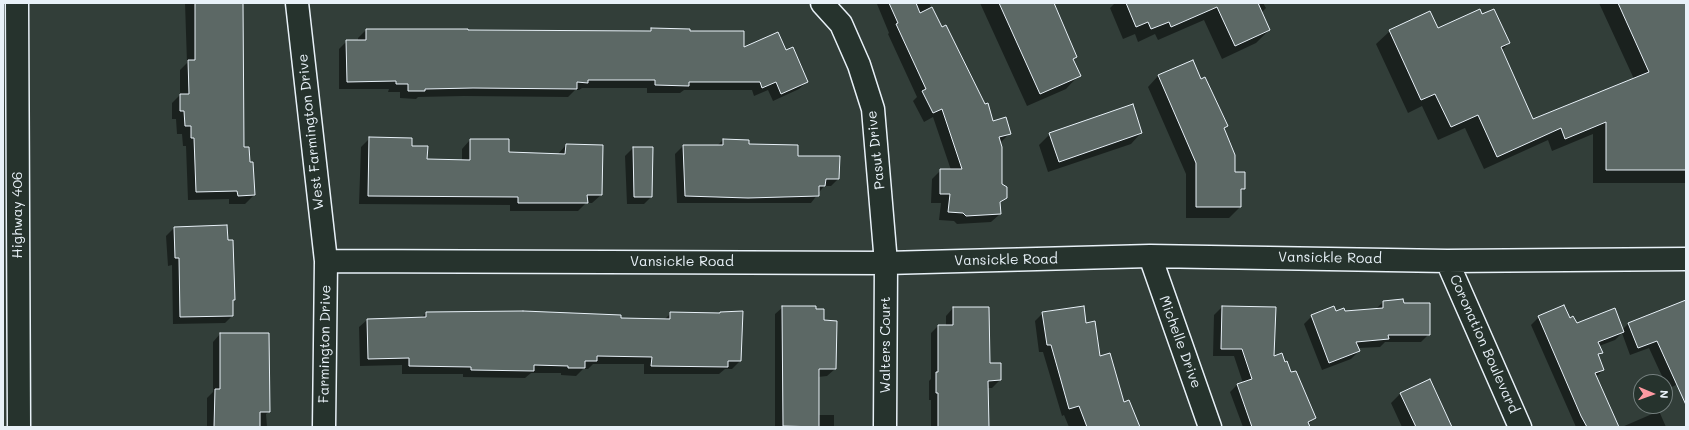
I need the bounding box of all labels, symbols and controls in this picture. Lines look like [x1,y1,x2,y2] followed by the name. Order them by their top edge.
[294,53,328,211] street label: West Farmington Drive
[863,110,889,190] street label: Pasut Drive
[10,172,26,258] street label: Highway 406
[1278,249,1382,267] street label: Vansickle Road
[954,251,1058,269] street label: Vansickle Road
[630,254,734,270] street label: Vansickle Road
[1446,272,1522,416] street label: Coronation Boulevard
[316,285,334,403] street label: Farmington Drive
[1155,293,1205,391] street label: Michelle Drive
[878,297,894,393] street label: Walters Court
[1633,374,1673,414] north arrow
[1657,390,1672,399] text: N

